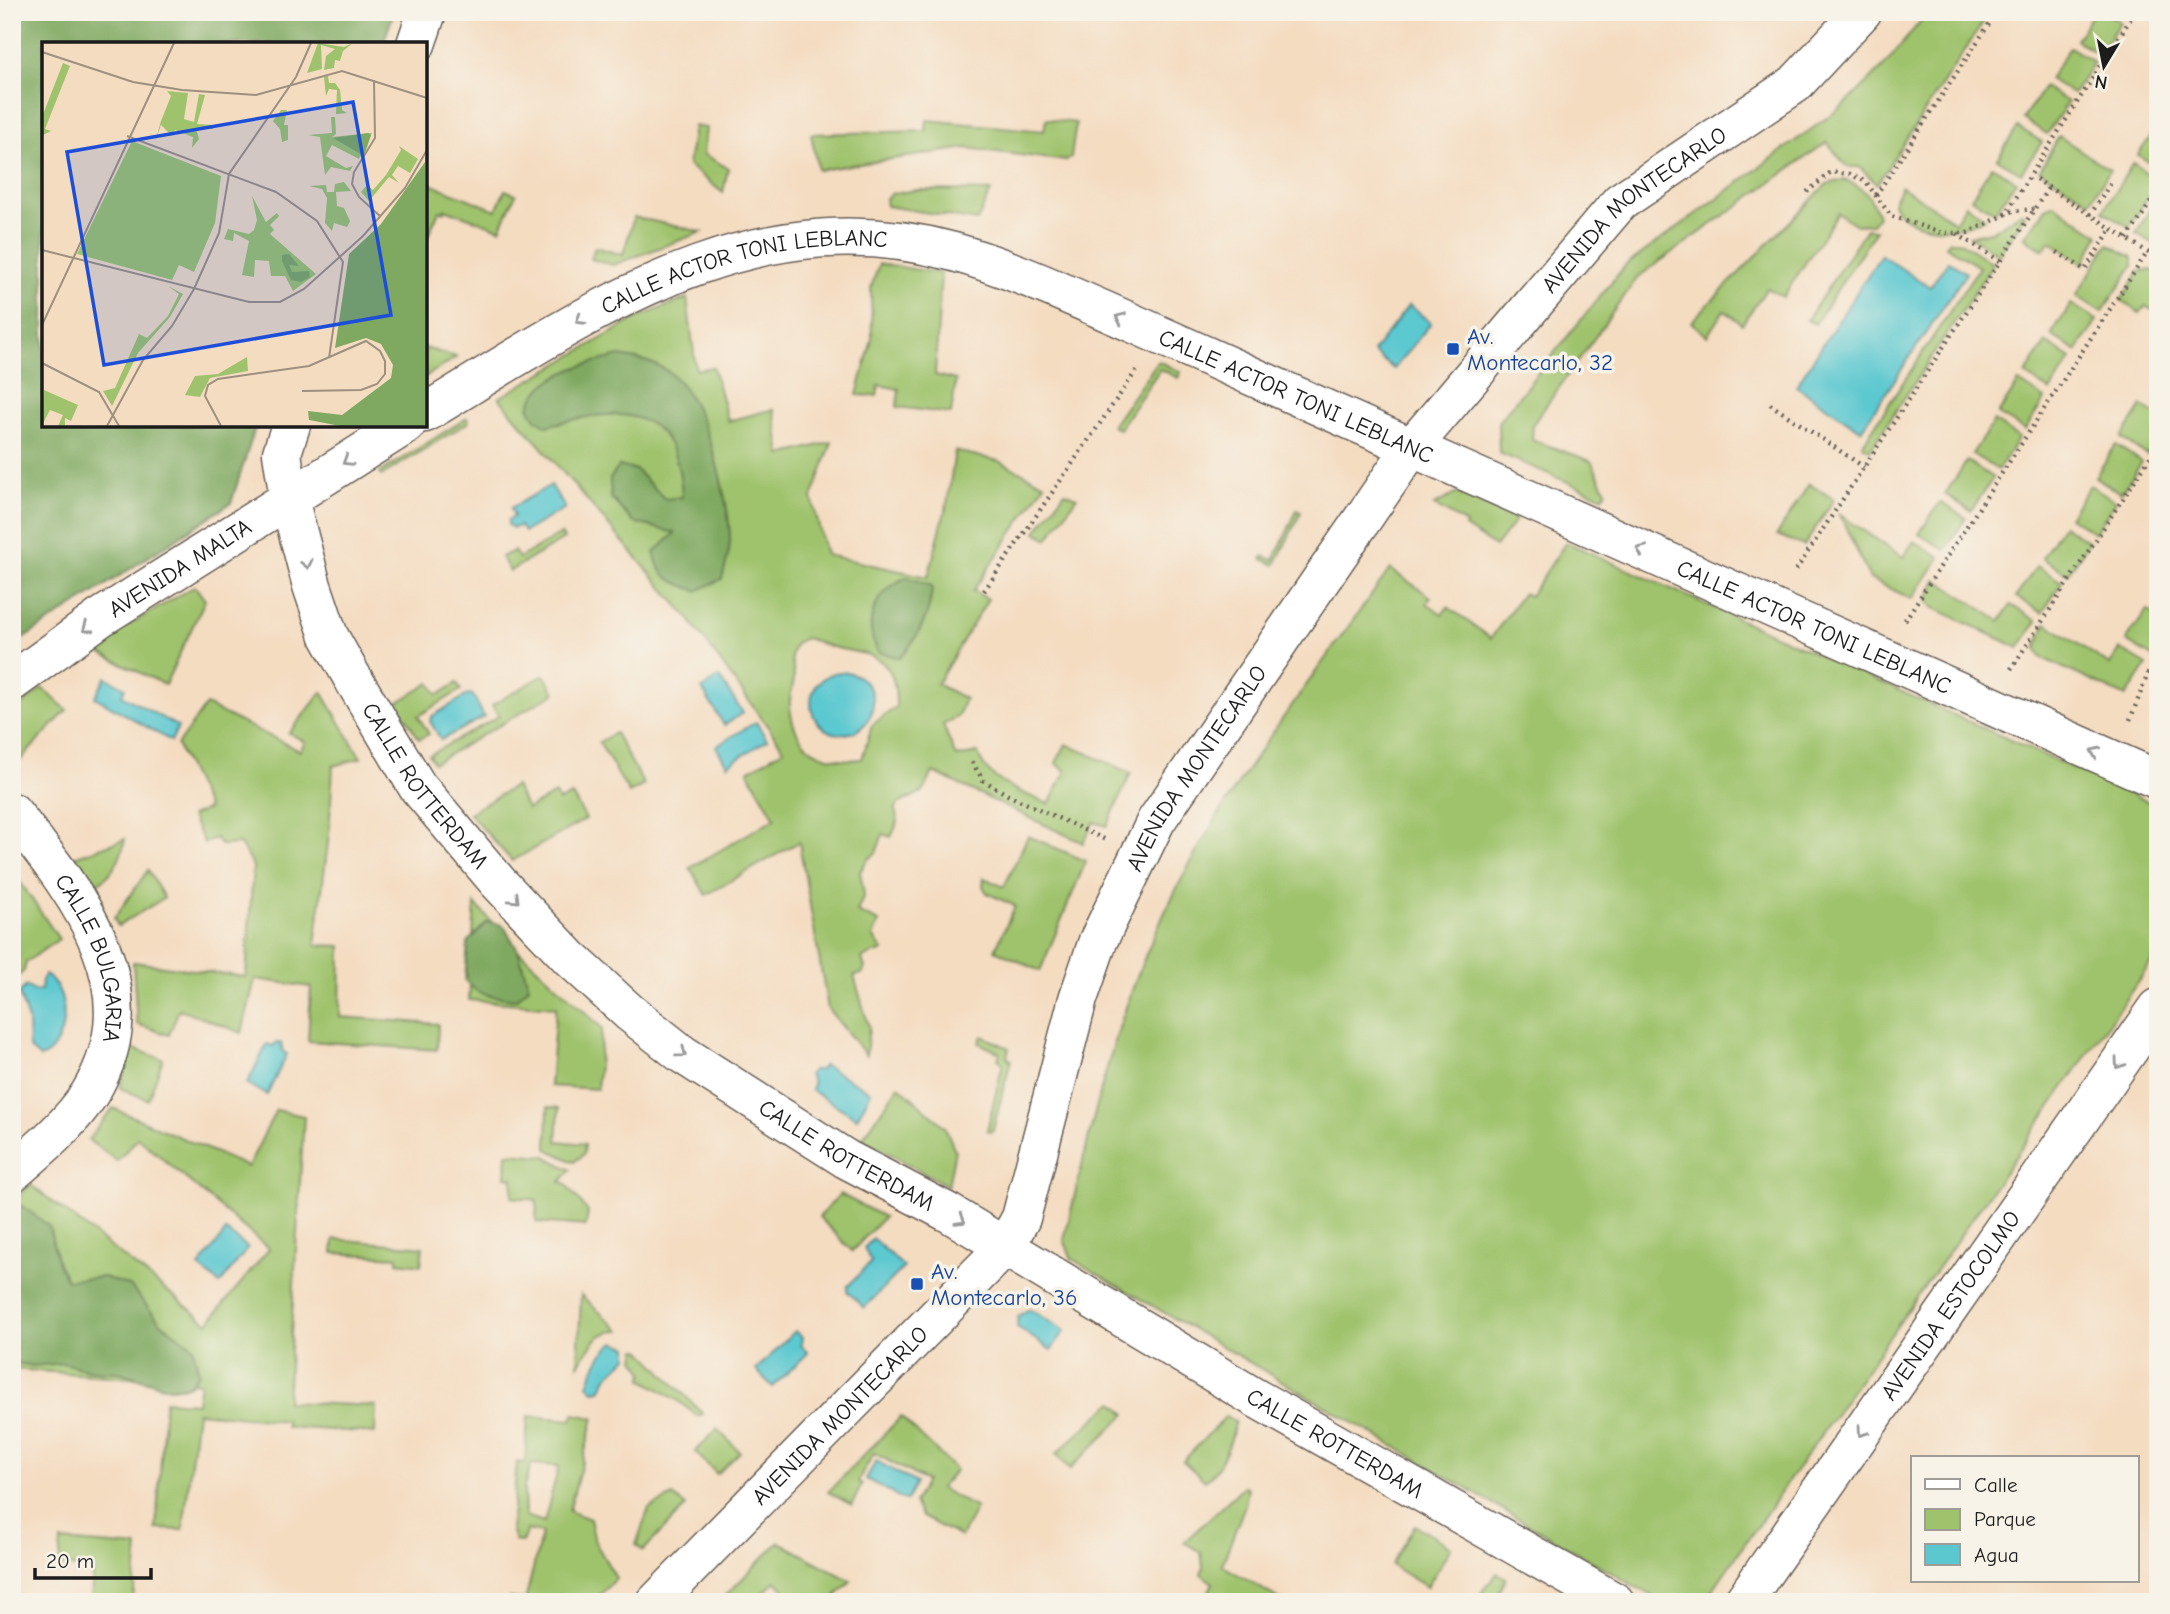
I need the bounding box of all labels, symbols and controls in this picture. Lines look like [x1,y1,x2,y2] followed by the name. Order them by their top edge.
[2068,32,2138,102] north arrow
[42,42,427,427] inset map
[2093,70,2109,94] text: N
[1536,121,1732,298] street label: AVENIDA MONTECARLO
[596,224,889,320] street label: CALLE ACTOR TONI LEBLANC
[574,312,587,325] one-way arrow
[1115,312,1127,326] one-way arrow
[1155,323,1438,469] street label: CALLE ACTOR TONI LEBLANC
[1467,323,1613,376] place label: Av. Montecarlo, 32
[1445,341,1461,357] marker: Av. Montecarlo, 32
[342,452,355,465] one-way arrow
[103,513,256,623] street label: AVENIDA MALTA
[1636,544,1648,558] one-way arrow
[1673,554,1955,700] street label: CALLE ACTOR TONI LEBLANC
[299,558,313,570] one-way arrow
[82,619,95,632] one-way arrow
[1120,660,1272,875] street label: AVENIDA MONTECARLO
[357,698,494,874] street label: CALLE ROTTERDAM
[2090,746,2103,760] one-way arrow
[50,868,127,1045] street label: CALLE BULGARIA
[507,891,520,904] one-way arrow
[674,1045,687,1057] one-way arrow
[2115,1056,2127,1069] one-way arrow
[754,1093,939,1216] street label: CALLE ROTTERDAM
[1875,1205,2026,1405] street label: AVENIDA ESTOCOLMO
[954,1212,967,1225] one-way arrow
[931,1258,1077,1311] place label: Av. Montecarlo, 36
[909,1276,925,1292] marker: Av. Montecarlo, 36
[746,1320,933,1510] street label: AVENIDA MONTECARLO
[1242,1382,1428,1504] street label: CALLE ROTTERDAM
[1858,1424,1870,1437] one-way arrow
[1911,1456,2138,1582] legend
[1974,1473,2017,1497] text: Calle
[1974,1507,2036,1531] text: Parque
[35,1537,150,1581] scale bar
[1974,1543,2019,1567] text: Agua
[46,1549,94,1573] text: 20 m

